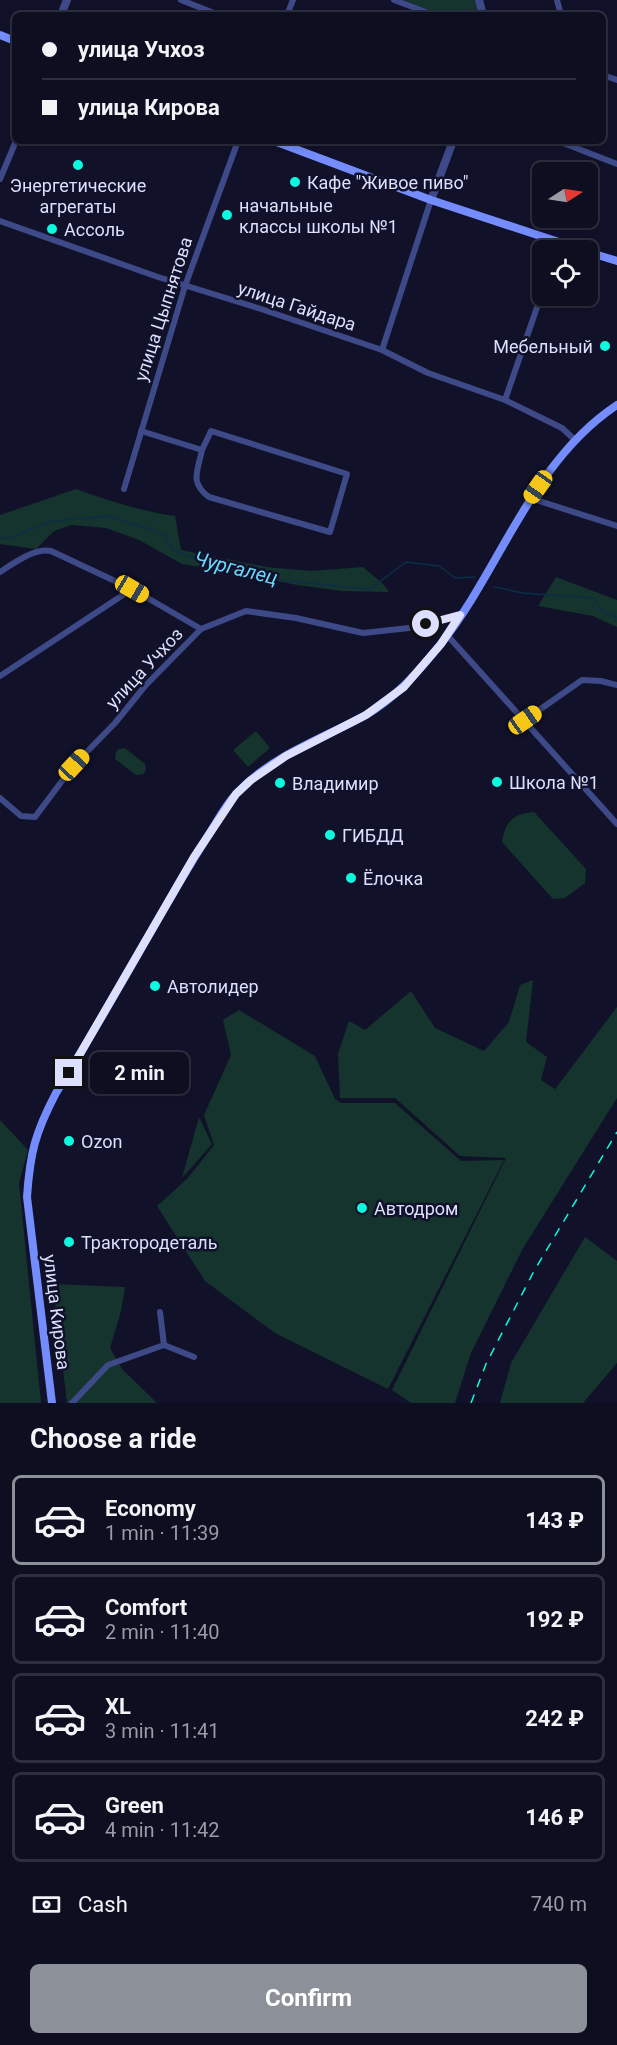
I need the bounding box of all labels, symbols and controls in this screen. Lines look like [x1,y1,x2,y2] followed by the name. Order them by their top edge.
[78,37,205,62] text: улица Учхоз
[78,95,220,120] text: улица Кирова
[71,158,85,172] marker: Энергетические агрегаты
[532,162,598,228] north arrow
[532,162,598,306] map controls
[307,172,468,193] place label: Кафе "Живое пиво"
[10,175,146,217] place label: Энергетические агрегаты
[288,175,302,189] marker: Кафе "Живое пиво"
[239,195,398,237] place label: начальные классы школы №1
[220,208,234,222] marker: начальные классы школы №1
[64,219,125,240] place label: Ассоль
[45,222,59,236] marker: Ассоль
[130,234,196,384] street label: улица Цыпнятова
[532,240,598,306] button: locate
[235,277,359,335] street label: улица Гайдара
[493,336,593,357] place label: Мебельный
[598,339,612,353] marker: Мебельный
[520,467,556,507] car
[192,546,280,590] water label: Чургалец
[112,572,152,606] car
[412,610,439,637] route start
[101,623,187,713] street label: улица Учхоз
[505,702,545,738] car
[55,746,93,784] car
[509,772,599,793] place label: Школа №1
[292,773,379,794] place label: Владимир
[490,775,504,789] marker: Школа №1
[273,776,287,790] marker: Владимир
[342,825,404,846] place label: ГИБДД
[323,828,337,842] marker: ГИБДД
[363,868,423,889] place label: Ёлочка
[344,871,358,885] marker: Ёлочка
[167,976,259,997] place label: Автолидер
[148,979,162,993] marker: Автолидер
[90,1052,189,1094] callout: 2 min
[55,1059,82,1086] route end
[114,1061,165,1085] text: 2 min
[81,1131,122,1152] place label: Ozon
[62,1134,76,1148] marker: Ozon
[374,1198,458,1219] place label: Автодром
[355,1201,369,1215] marker: Автодром
[81,1232,218,1253] place label: Трактородеталь
[62,1235,76,1249] marker: Трактородеталь
[40,1253,74,1371] street label: улица Кирова
[30,1423,196,1455] text: Choose a ride
[33,1493,87,1547] icon: car
[105,1496,196,1521] text: Economy
[525,1508,584,1533] text: 143 ₽
[105,1521,220,1545] text: 1 min · 11:39
[33,1592,87,1646] icon: car
[105,1595,187,1620] text: Comfort
[525,1607,584,1632] text: 192 ₽
[105,1620,220,1644] text: 2 min · 11:40
[33,1691,87,1745] icon: car
[105,1694,131,1719] text: XL
[525,1706,584,1731] text: 242 ₽
[105,1719,220,1743] text: 3 min · 11:41
[33,1790,87,1844] icon: car
[105,1793,164,1818] text: Green
[525,1805,584,1830] text: 146 ₽
[105,1818,220,1842] text: 4 min · 11:42
[30,1888,63,1921] icon: cash
[78,1892,128,1917] text: Cash
[531,1892,587,1916] text: 740 m
[30,1964,587,2033] button: Confirm

